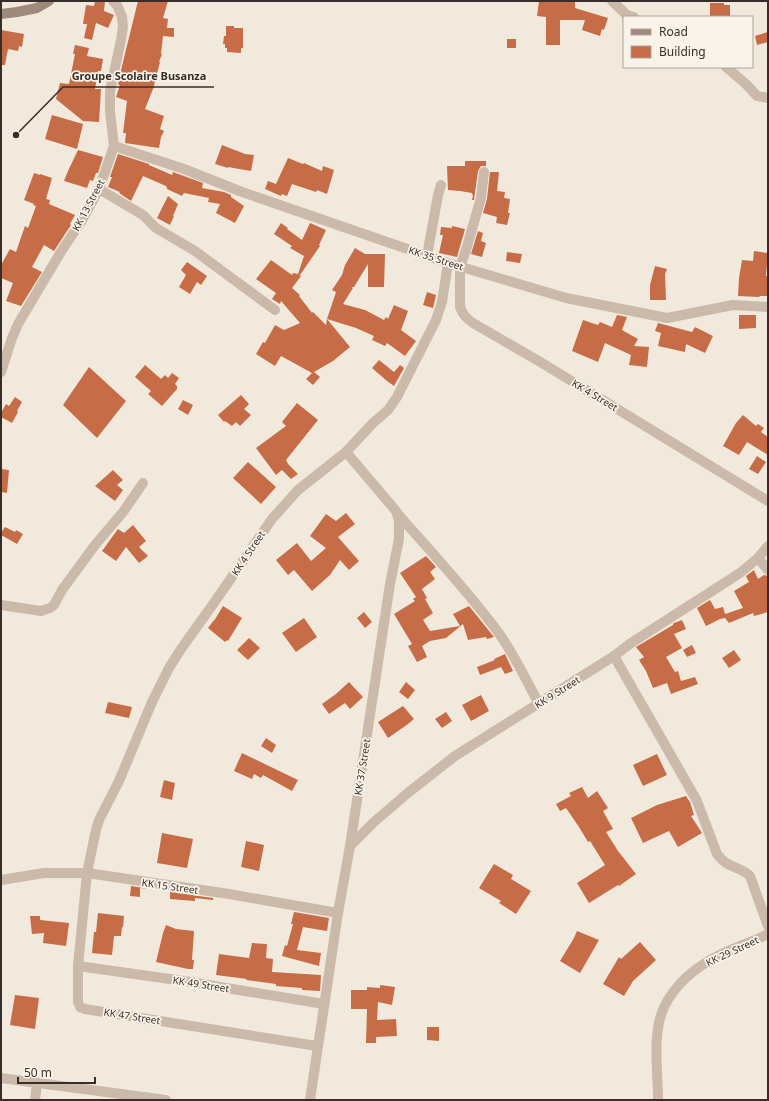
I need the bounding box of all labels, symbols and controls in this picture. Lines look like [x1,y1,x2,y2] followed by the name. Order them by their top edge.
[623,16,753,68] legend
[659,23,688,40] text: Road
[659,43,706,60] text: Building
[63,64,214,87] callout: Groupe Scolaire Busanza
[72,68,206,83] text: Groupe Scolaire Busanza
[68,176,108,233] street label: KK 13 Street
[407,243,466,274] street label: KK 35 Street
[569,376,621,414] street label: KK 4 Street
[228,528,268,578] street label: KK 4 Street
[532,672,583,712] street label: KK 9 Street
[351,737,373,796] street label: KK 37 Street
[141,875,200,897] street label: KK 15 Street
[703,932,761,969] street label: KK 29 Street
[172,973,231,995] street label: KK 49 Street
[103,1005,162,1027] street label: KK 47 Street
[18,1059,95,1085] scale bar
[24,1064,52,1081] text: 50 m

